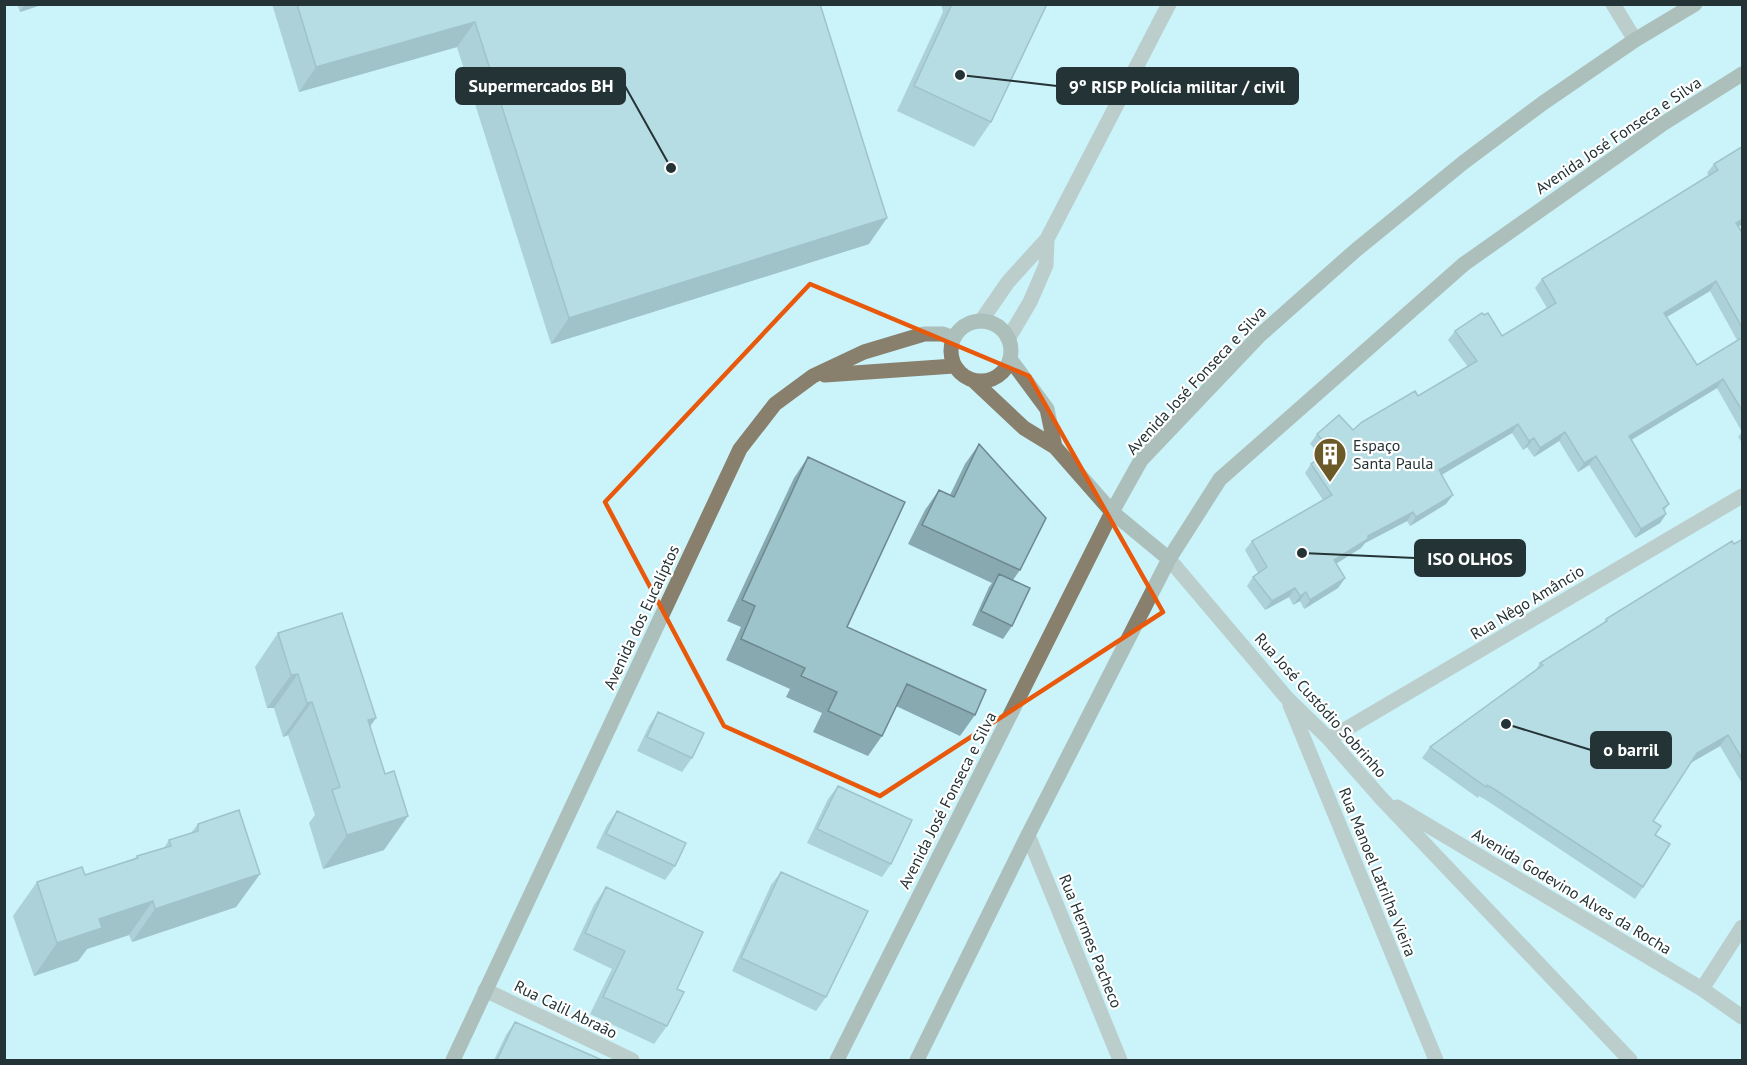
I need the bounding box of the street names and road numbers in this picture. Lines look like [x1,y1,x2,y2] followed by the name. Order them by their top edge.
[1531,72,1705,198] street label: Avenida José Fonseca e Silva
[1122,302,1270,458] street label: Avenida José Fonseca e Silva
[599,541,683,692] street label: Avenida dos Eucalíptos
[1467,560,1587,644] street label: Rua Nêgo Amâncio
[1251,628,1391,782] street label: Rua José Custódio Sobrinho
[894,708,1000,892] street label: Avenida José Fonseca e Silva
[1335,785,1421,959] street label: Rua Manoel Latrilha Vieira
[1469,823,1675,959] street label: Avenida Godevino Alves da Rocha
[1055,871,1127,1011] street label: Rua Hermes Pacheco
[511,975,621,1043] street label: Rua Calil Abraão

